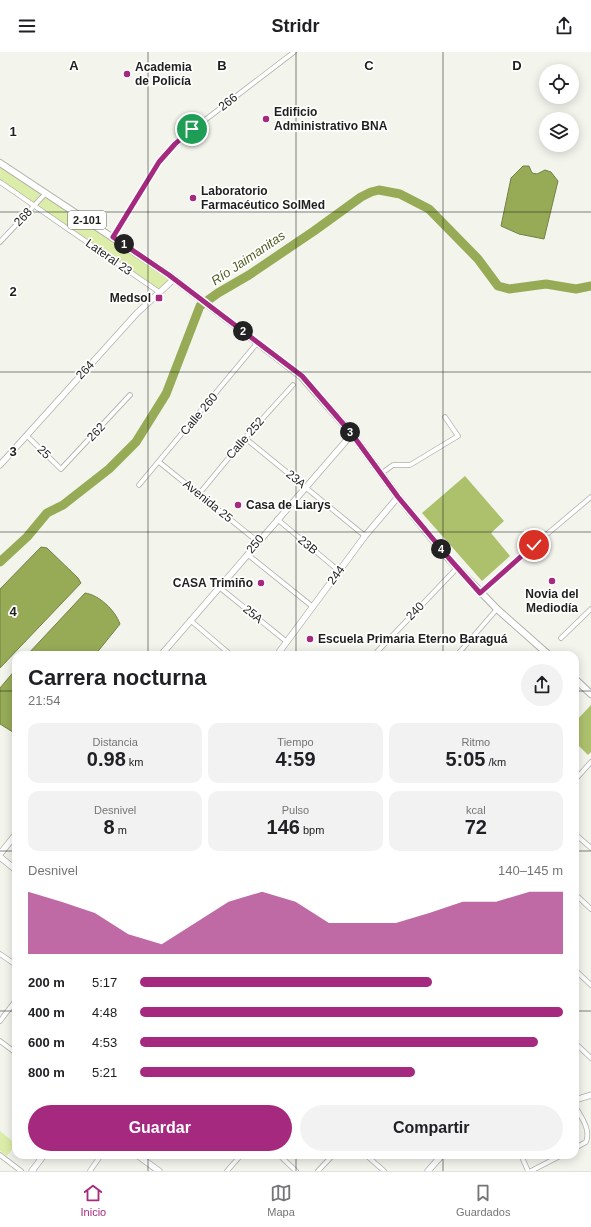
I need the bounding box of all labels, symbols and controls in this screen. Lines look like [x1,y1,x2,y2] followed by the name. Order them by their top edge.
[16,15,38,37] icon: menu
[553,15,575,37] icon: share
[271,16,320,36] text: Stridr
[69,58,79,73] text: A
[217,58,227,73] text: B
[364,58,374,73] text: C
[512,58,522,73] text: D
[135,60,192,88] place label: Academia de Policía
[539,64,579,152] map controls
[539,64,579,104] button: locate
[122,69,132,79] marker: Academia de Policía
[216,90,240,114] street label: 266
[274,105,388,133] place label: Edificio Administrativo BNA
[175,112,209,146] pin
[539,112,579,152] button: layers
[261,114,271,124] marker: Edificio Administrativo BNA
[181,118,203,140] icon: arrive
[9,124,17,139] text: 1
[201,184,325,212] place label: Laboratorio Farmacéutico SolMed
[188,193,198,203] marker: Laboratorio Farmacéutico SolMed
[11,205,35,229] street label: 268
[68,211,106,229] road number: 2-101
[208,227,288,288] water label: Río Jaimanitas
[114,234,134,254] pin: 1
[83,236,135,278] street label: Lateral 23
[121,238,127,250] text: 1
[9,284,17,299] text: 2
[110,291,151,305] place label: Medsol
[154,293,164,303] marker: Medsol
[233,321,253,341] pin: 2
[240,325,246,337] text: 2
[73,358,97,382] street label: 264
[177,390,221,438] street label: Calle 260
[223,414,267,462] street label: Calle 252
[84,420,108,444] street label: 262
[340,422,360,442] pin: 3
[347,426,353,438] text: 3
[34,442,54,462] street label: 25
[9,444,17,459] text: 3
[283,467,309,491] street label: 23A
[180,477,236,525] street label: Avenida 25
[246,498,331,512] place label: Casa de Liarys
[233,500,243,510] marker: Casa de Liarys
[517,528,551,562] pin
[243,532,267,556] street label: 250
[295,533,321,557] street label: 23B
[523,534,545,556] icon: check
[431,539,451,559] pin: 4
[438,543,444,555] text: 4
[324,563,348,587] street label: 244
[173,576,253,590] place label: CASA Trimiño
[547,576,557,586] marker: Novia del Mediodía
[256,578,266,588] marker: CASA Trimiño
[525,587,579,615] place label: Novia del Mediodía
[403,599,427,623] street label: 240
[240,602,266,626] street label: 25A
[9,604,17,619] text: 4
[318,632,508,646] place label: Escuela Primaria Eterno Baraguá
[305,634,315,644] marker: Escuela Primaria Eterno Baraguá
[521,664,563,706] button: share
[28,665,207,690] text: Carrera nocturna
[28,693,61,708] text: 21:54
[93,736,138,748] text: Distancia
[277,736,314,748] text: Tiempo
[461,736,490,748] text: Ritmo
[87,748,126,770] text: 0.98
[275,748,316,770] text: 4:59
[445,748,485,770] text: 5:05
[126,756,144,768] text: km
[485,756,506,768] text: /km
[94,804,136,816] text: Desnivel
[282,804,309,816] text: Pulso
[466,804,486,816] text: kcal
[103,816,115,838] text: 8
[267,816,300,838] text: 146
[465,816,487,838] text: 72
[115,824,127,836] text: m
[300,824,324,836] text: bpm
[28,863,78,878] text: Desnivel
[498,863,563,878] text: 140–145 m
[28,975,65,990] text: 200 m
[92,975,117,990] text: 5:17
[28,1005,65,1020] text: 400 m
[92,1005,117,1020] text: 4:48
[28,1035,65,1050] text: 600 m
[92,1035,117,1050] text: 4:53
[28,1065,65,1080] text: 800 m
[92,1065,117,1080] text: 5:21
[28,1105,292,1151] button: Guardar
[300,1105,563,1151] button: Compartir
[81,1182,106,1218] tab: Inicio
[267,1182,295,1218] tab: Mapa
[456,1182,510,1218] tab: Guardados

